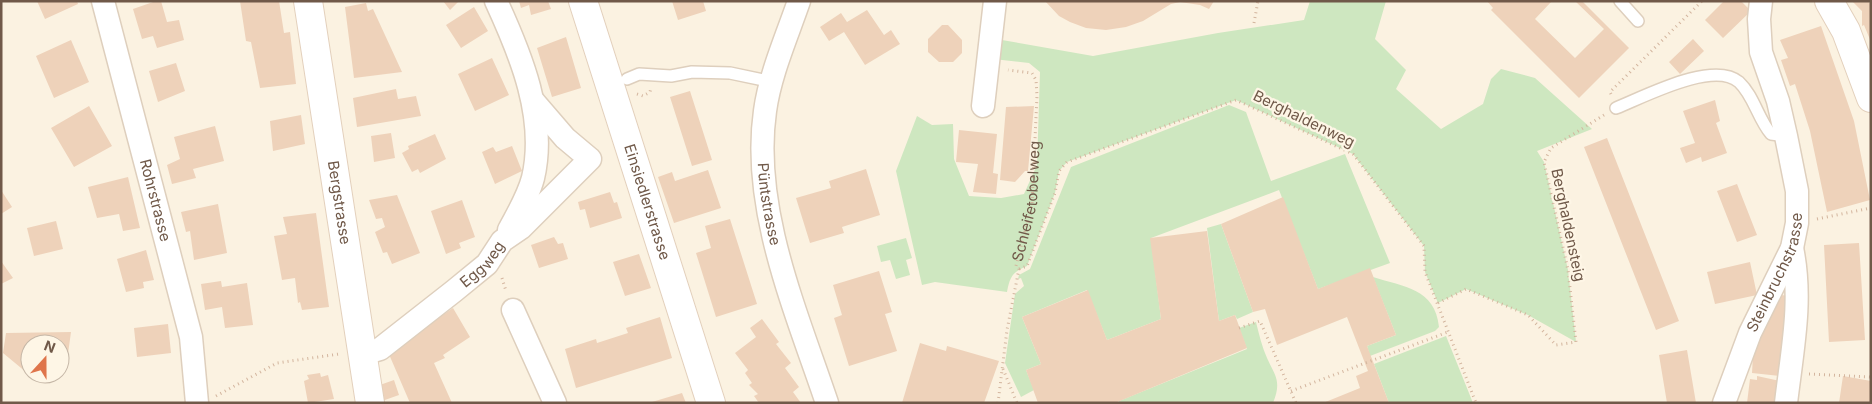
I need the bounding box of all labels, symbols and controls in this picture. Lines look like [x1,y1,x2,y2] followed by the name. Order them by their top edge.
[1250,86,1358,151] street label: Berghaldenweg
[1008,140,1044,264] street label: Schleifetobelweg
[620,142,675,262] street label: Einsiedlerstrasse
[136,157,176,243] street label: Rohrstrasse
[324,159,355,246] street label: Bergstrasse
[754,162,785,247] street label: Püntstrasse
[1547,167,1590,283] street label: Berghaldensteig
[1742,213,1806,335] street label: Steinbruchstrasse
[456,237,508,291] street label: Eggweg
[20,334,70,384] north arrow
[42,337,58,356] text: N

